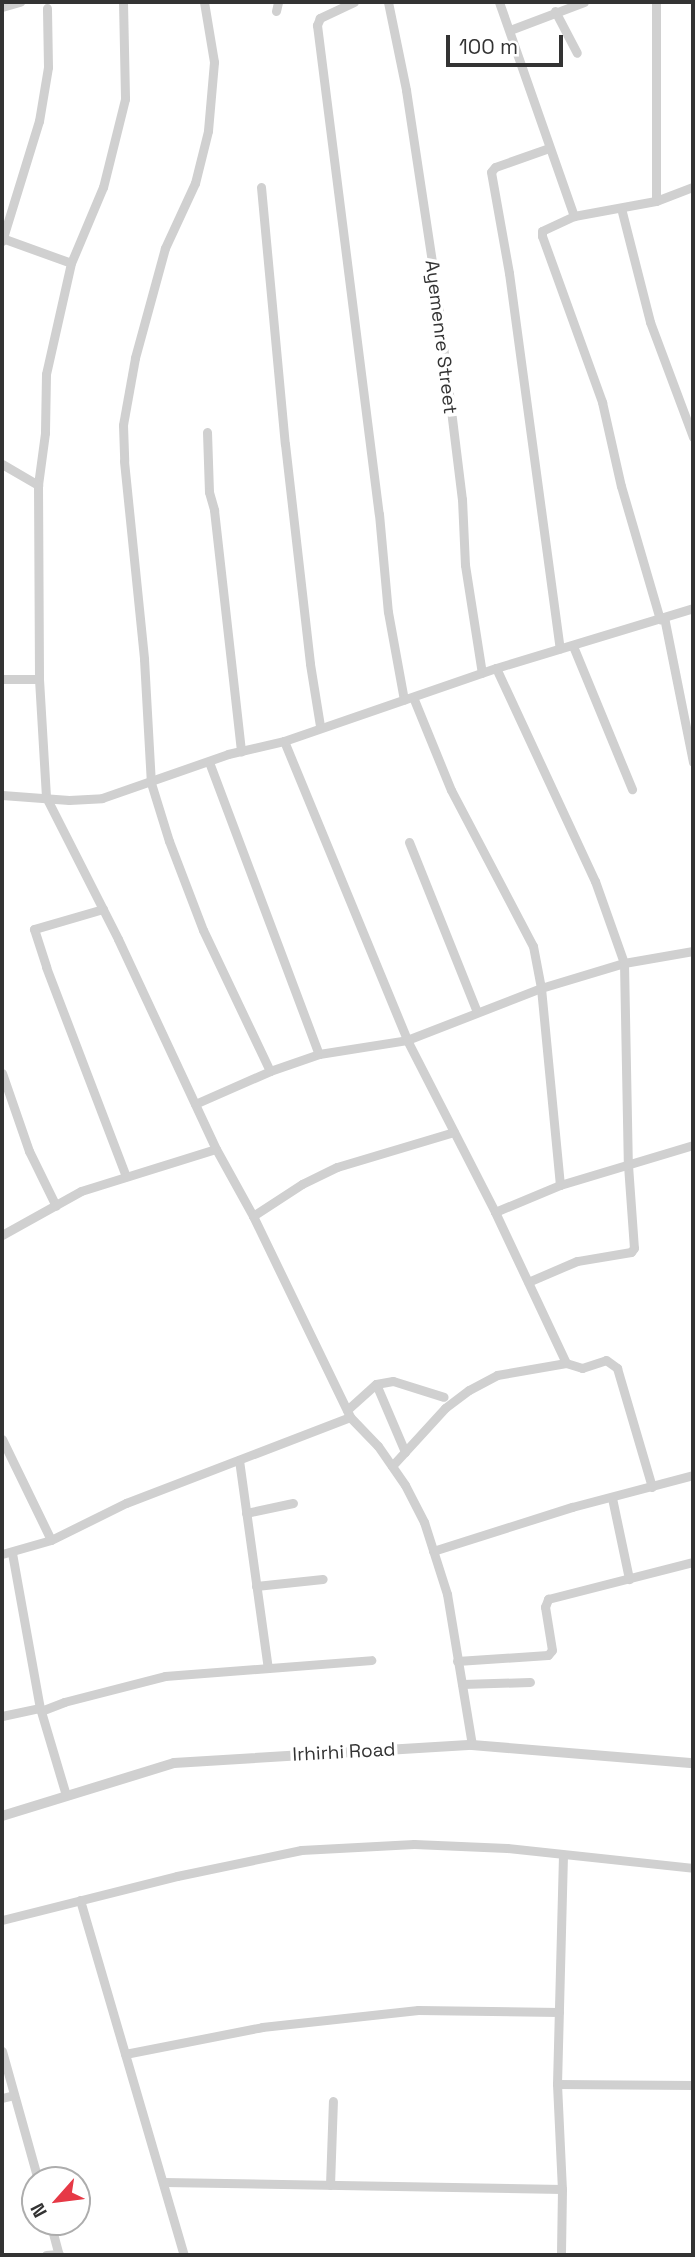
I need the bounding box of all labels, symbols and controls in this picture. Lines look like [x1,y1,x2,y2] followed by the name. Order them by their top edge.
[450,21,567,65] scale bar
[459,33,518,60] text: 100 m
[420,259,462,415] street label: Ayemenre Street
[292,1738,396,1766] street label: Irhirhi Road
[21,2166,91,2236] north arrow
[25,2199,53,2222] text: N

